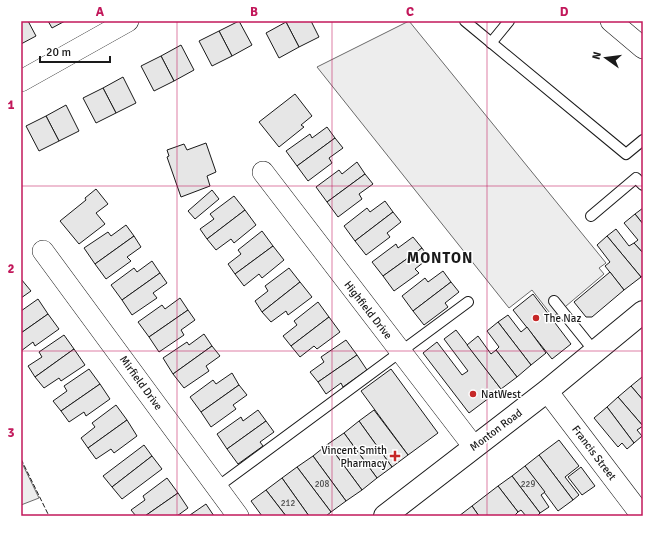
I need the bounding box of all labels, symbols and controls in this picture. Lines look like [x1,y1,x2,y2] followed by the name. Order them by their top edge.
[96,4,105,20] text: A
[250,4,258,20] text: B
[406,4,414,20] text: C
[560,4,569,20] text: D
[40,38,110,64] scale bar
[586,38,626,78] north arrow
[46,45,71,60] text: 20 m
[590,50,604,61] text: N
[7,97,15,113] text: 1
[407,249,473,267] district label: MONTON
[7,261,15,277] text: 2
[341,278,395,342] street label: Highfield Drive
[544,312,581,325] place label: The Naz
[531,313,541,323] marker: The Naz
[117,353,165,413] street label: Mirfield Drive
[481,388,521,401] place label: NatWest
[468,389,478,399] marker: NatWest
[467,406,525,454] street label: Monton Road
[569,423,619,483] street label: Francis Street
[7,425,15,441] text: 3
[321,444,388,470] place label: Vincent Smith Pharmacy
[390,451,400,461] marker: Vincent Smith Pharmacy
[315,479,329,490] house number: 208
[521,479,535,490] house number: 229
[281,498,295,509] house number: 212

